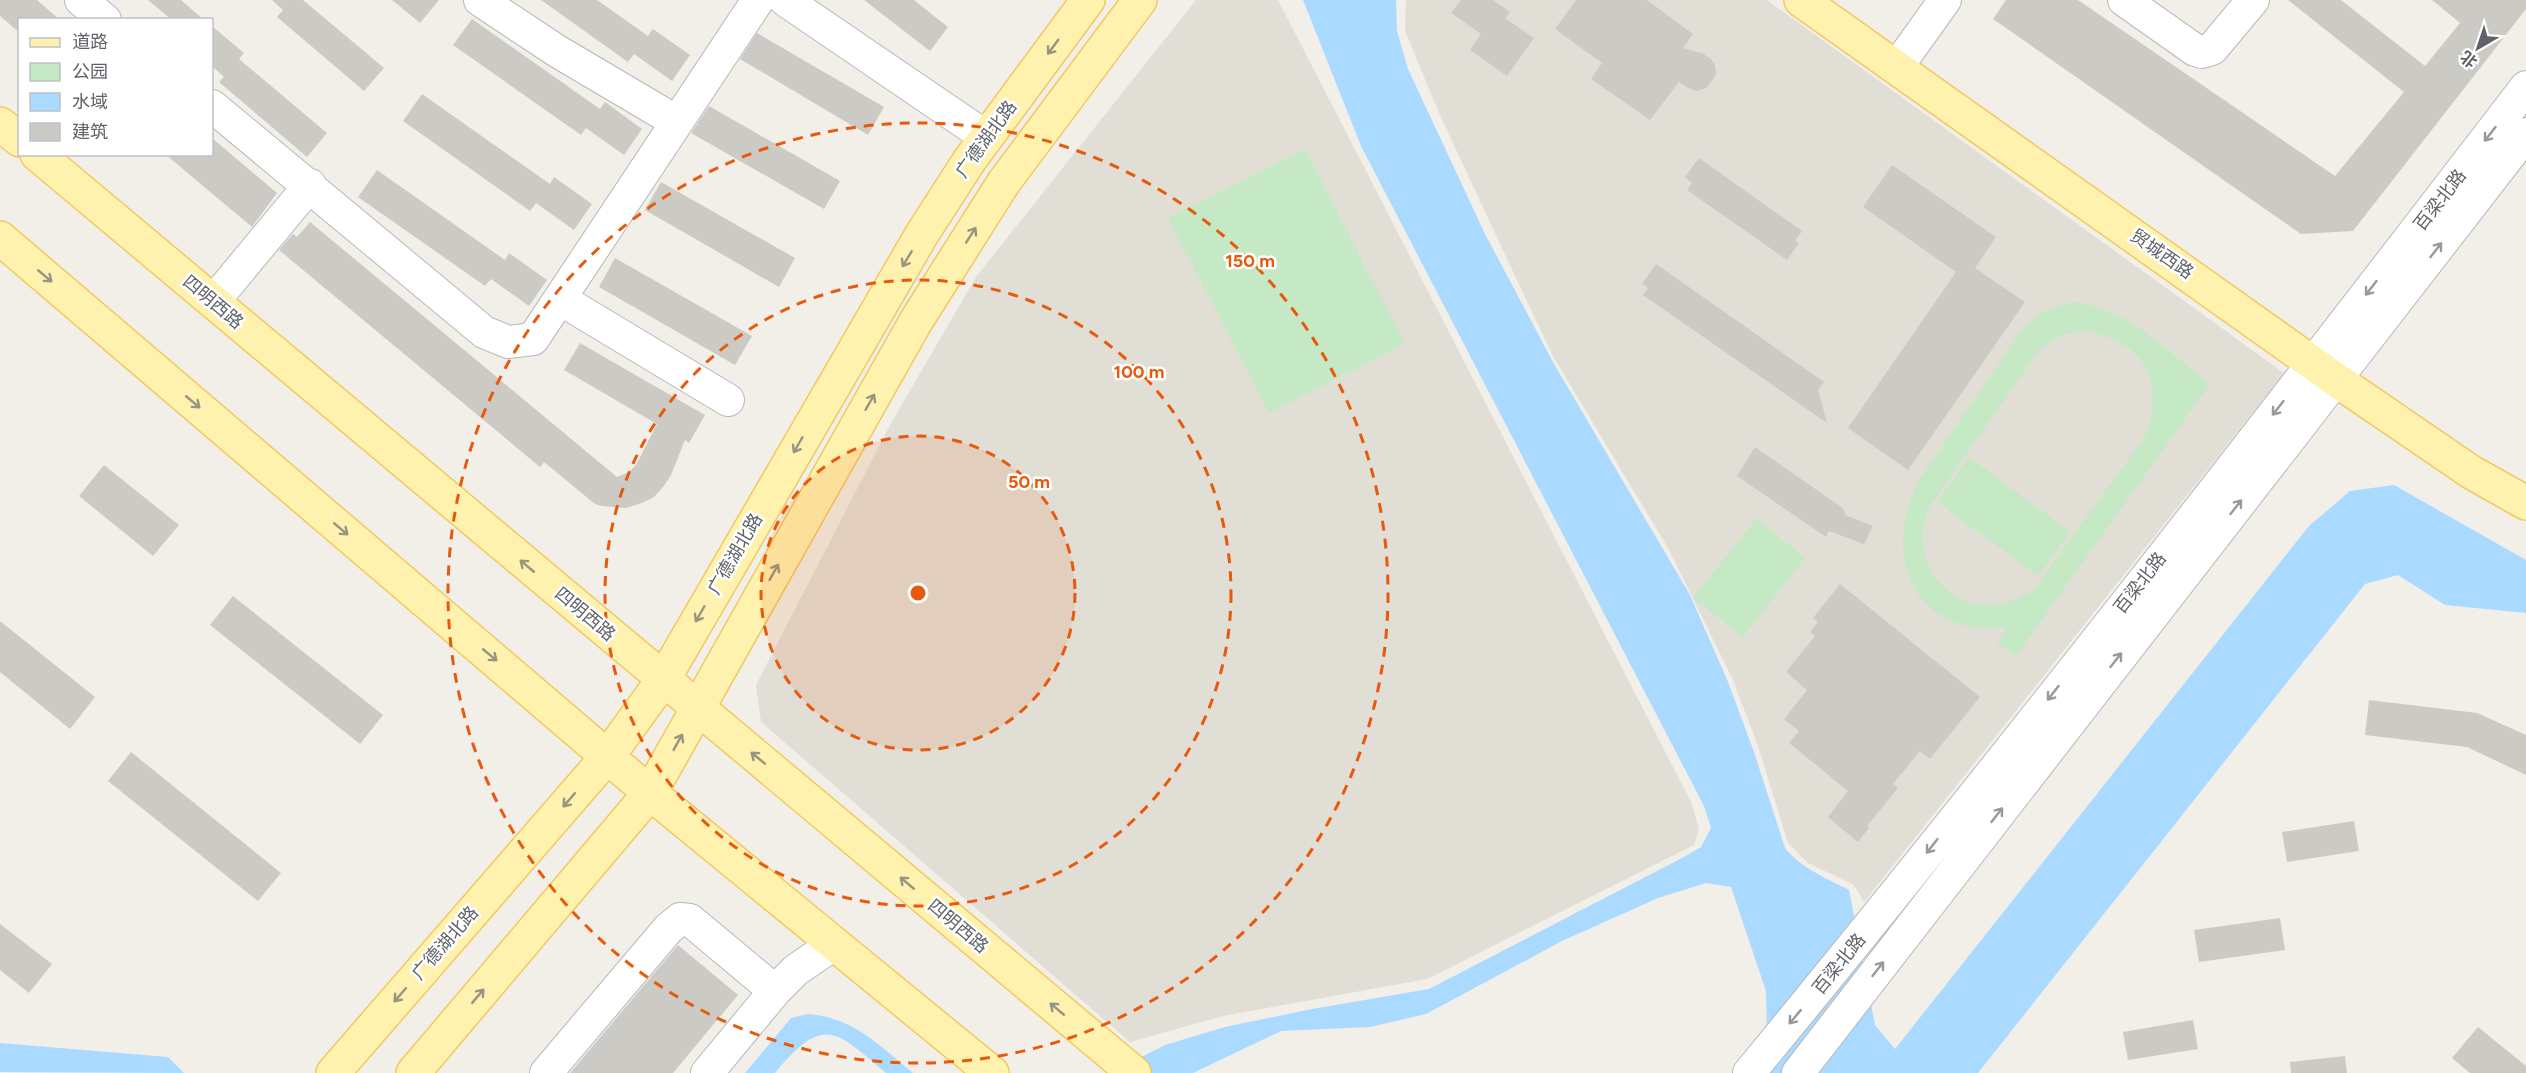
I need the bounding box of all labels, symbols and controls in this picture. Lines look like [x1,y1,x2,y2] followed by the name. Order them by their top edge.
[18,18,213,156] legend
[2448,18,2508,78] north arrow
[72,31,108,53] text: 道路
[1047,39,1060,55] one-way arrow
[2457,47,2481,72] text: 北
[72,61,108,83] text: 公园
[72,91,108,113] text: 水域
[951,96,1021,182] street label: 广德湖北路
[72,121,108,143] text: 建筑
[2484,125,2497,141] one-way arrow
[2409,165,2471,235] street label: 百梁北路
[2126,224,2198,284] street label: 贸城西路
[965,227,977,244] one-way arrow
[2429,242,2442,258] one-way arrow
[901,250,913,267] one-way arrow
[1225,250,1275,272] text: 150 m
[36,268,52,282] one-way arrow
[178,270,248,334] street label: 四明西路
[2365,280,2378,296] one-way arrow
[1114,361,1164,383] text: 100 m
[864,394,876,411] one-way arrow
[185,395,200,409] one-way arrow
[2272,400,2285,416] one-way arrow
[791,437,803,454] one-way arrow
[1008,471,1050,493] text: 50 m
[2229,499,2242,515] one-way arrow
[703,510,767,598] street label: 广德湖北路
[333,522,349,535] one-way arrow
[2109,548,2171,618] street label: 百梁北路
[520,559,535,573] one-way arrow
[768,564,780,581] one-way arrow
[550,582,620,646] street label: 四明西路
[908,583,928,603] centre of rings
[694,605,706,622] one-way arrow
[482,648,497,662] one-way arrow
[2109,653,2122,669] one-way arrow
[2047,685,2060,701] one-way arrow
[673,734,685,751] one-way arrow
[750,752,766,765] one-way arrow
[562,792,576,807] one-way arrow
[1990,807,2003,823] one-way arrow
[1926,838,1939,854] one-way arrow
[900,877,916,890] one-way arrow
[923,894,993,958] street label: 四明西路
[407,902,483,984] street label: 广德湖北路
[1808,929,1870,999] street label: 百梁北路
[1871,961,1884,977] one-way arrow
[393,987,407,1002] one-way arrow
[471,989,485,1004] one-way arrow
[1050,1002,1065,1016] one-way arrow
[1788,1009,1801,1025] one-way arrow

